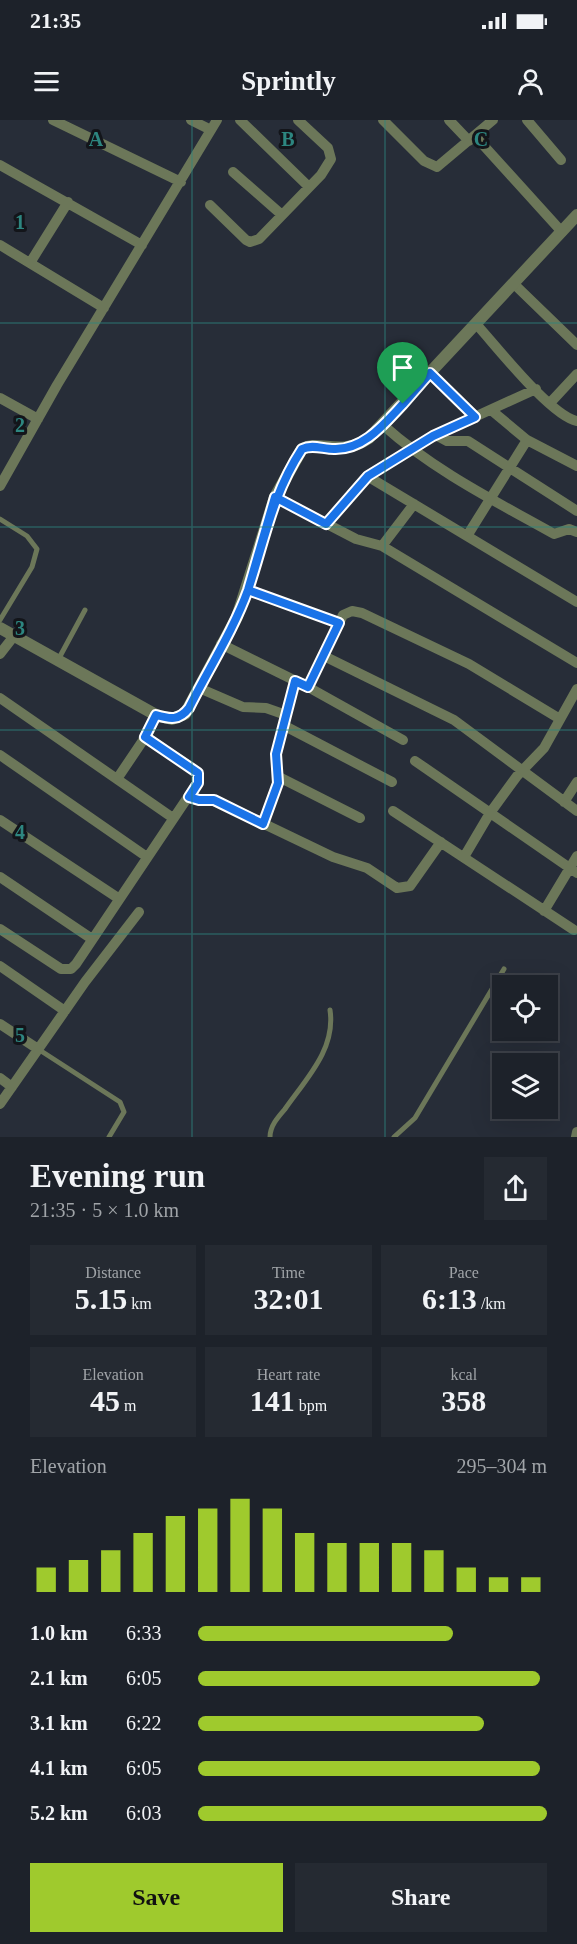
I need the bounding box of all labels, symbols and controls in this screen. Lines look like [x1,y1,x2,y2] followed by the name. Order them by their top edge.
[30,8,81,33] text: 21:35
[30,65,63,98] icon: menu
[514,65,547,98] icon: person
[241,66,336,96] text: Sprintly
[89,128,104,150] text: A
[281,128,295,150] text: B
[474,128,488,150] text: C
[15,211,25,233] text: 1
[377,342,428,404] pin
[386,351,419,384] icon: arrive
[15,414,25,436] text: 2
[15,617,25,639] text: 3
[15,821,25,843] text: 4
[492,975,558,1119] map controls
[492,975,558,1041] button: locate
[15,1024,25,1046] text: 5
[492,1053,558,1119] button: layers
[484,1157,547,1220] button: share
[30,1158,205,1194] text: Evening run
[30,1199,179,1221] text: 21:35 · 5 × 1.0 km
[85,1264,141,1281] text: Distance
[272,1264,305,1281] text: Time
[449,1264,479,1281] text: Pace
[75,1282,127,1315] text: 5.15
[253,1282,323,1315] text: 32:01
[422,1282,477,1315] text: 6:13
[127,1295,152,1312] text: km
[477,1295,506,1312] text: /km
[83,1366,144,1383] text: Elevation
[257,1366,320,1383] text: Heart rate
[450,1366,477,1383] text: kcal
[90,1384,120,1417] text: 45
[250,1384,295,1417] text: 141
[441,1384,486,1417] text: 358
[120,1397,136,1414] text: m
[295,1397,327,1414] text: bpm
[30,1455,107,1477] text: Elevation
[456,1455,547,1477] text: 295–304 m
[30,1622,88,1644] text: 1.0 km
[126,1622,162,1644] text: 6:33
[30,1667,88,1689] text: 2.1 km
[126,1667,162,1689] text: 6:05
[30,1712,88,1734] text: 3.1 km
[126,1712,162,1734] text: 6:22
[30,1757,88,1779] text: 4.1 km
[126,1757,162,1779] text: 6:05
[30,1802,88,1824] text: 5.2 km
[126,1802,162,1824] text: 6:03
[30,1863,283,1932] button: Save
[295,1863,547,1932] button: Share

